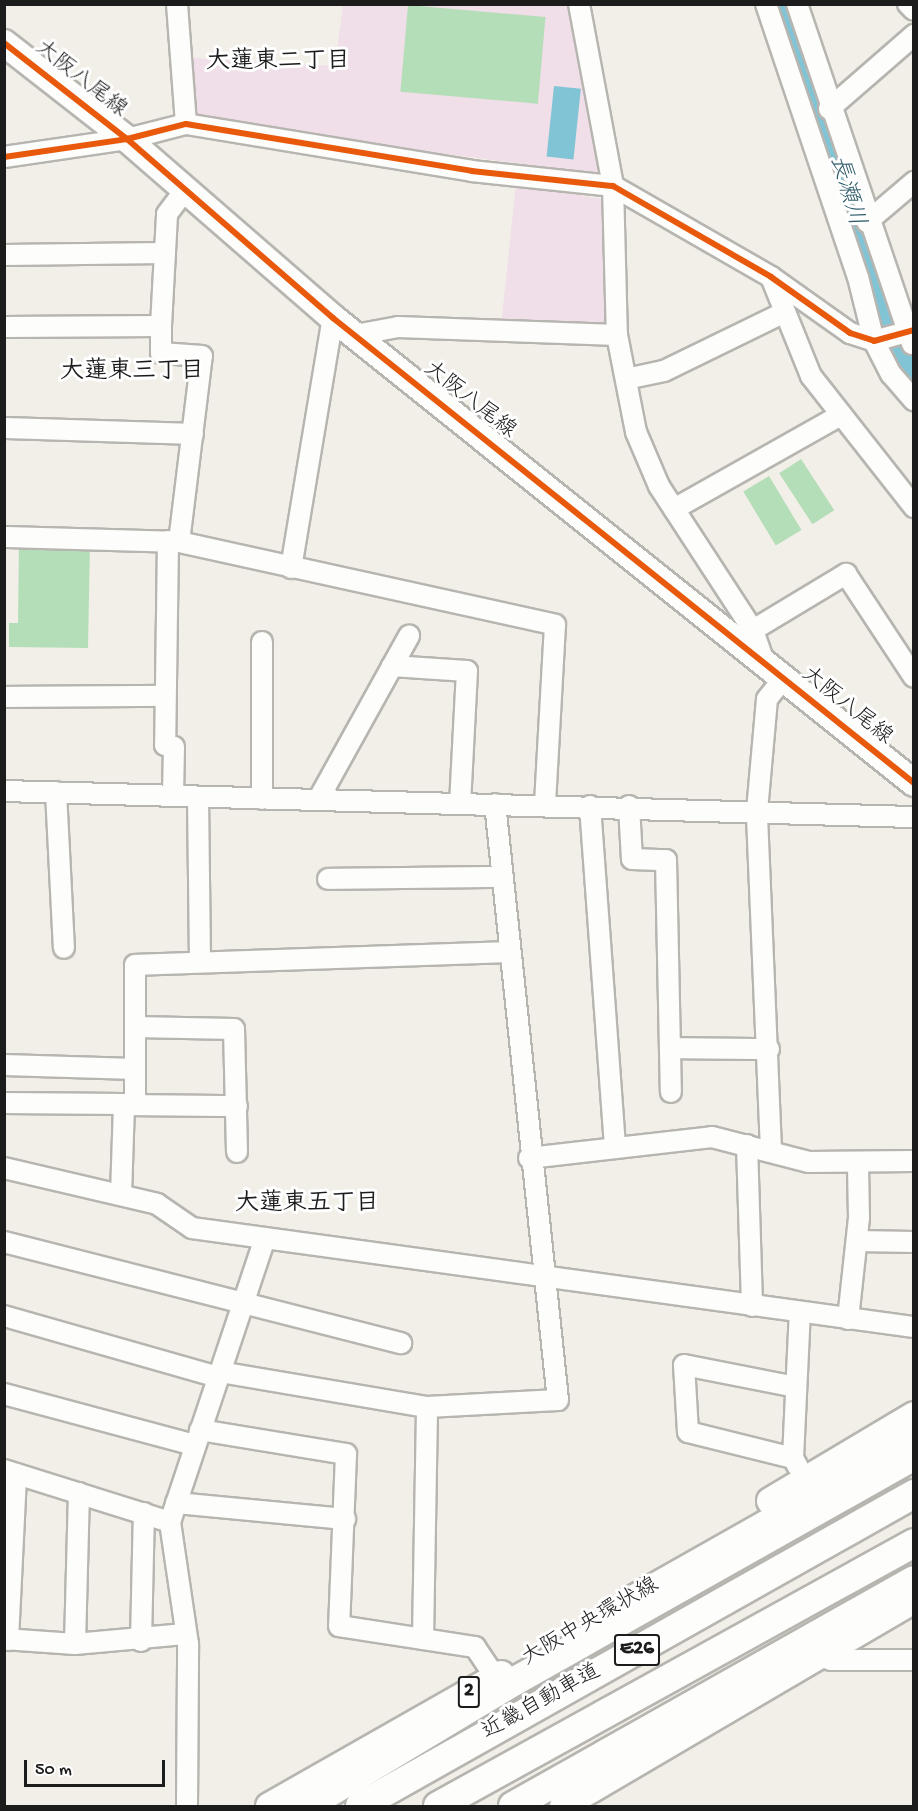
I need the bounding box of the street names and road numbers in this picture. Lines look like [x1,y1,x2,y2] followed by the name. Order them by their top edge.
[29,36,131,124] street label: 大阪八尾線
[418,357,520,445] street label: 大阪八尾線
[795,662,897,752] street label: 大阪八尾線
[518,1573,664,1673] street label: 大阪中央環状線
[613,1632,661,1668] road number: E26
[478,1659,606,1747] street label: 近畿自動車道
[457,1674,481,1710] road number: 2

